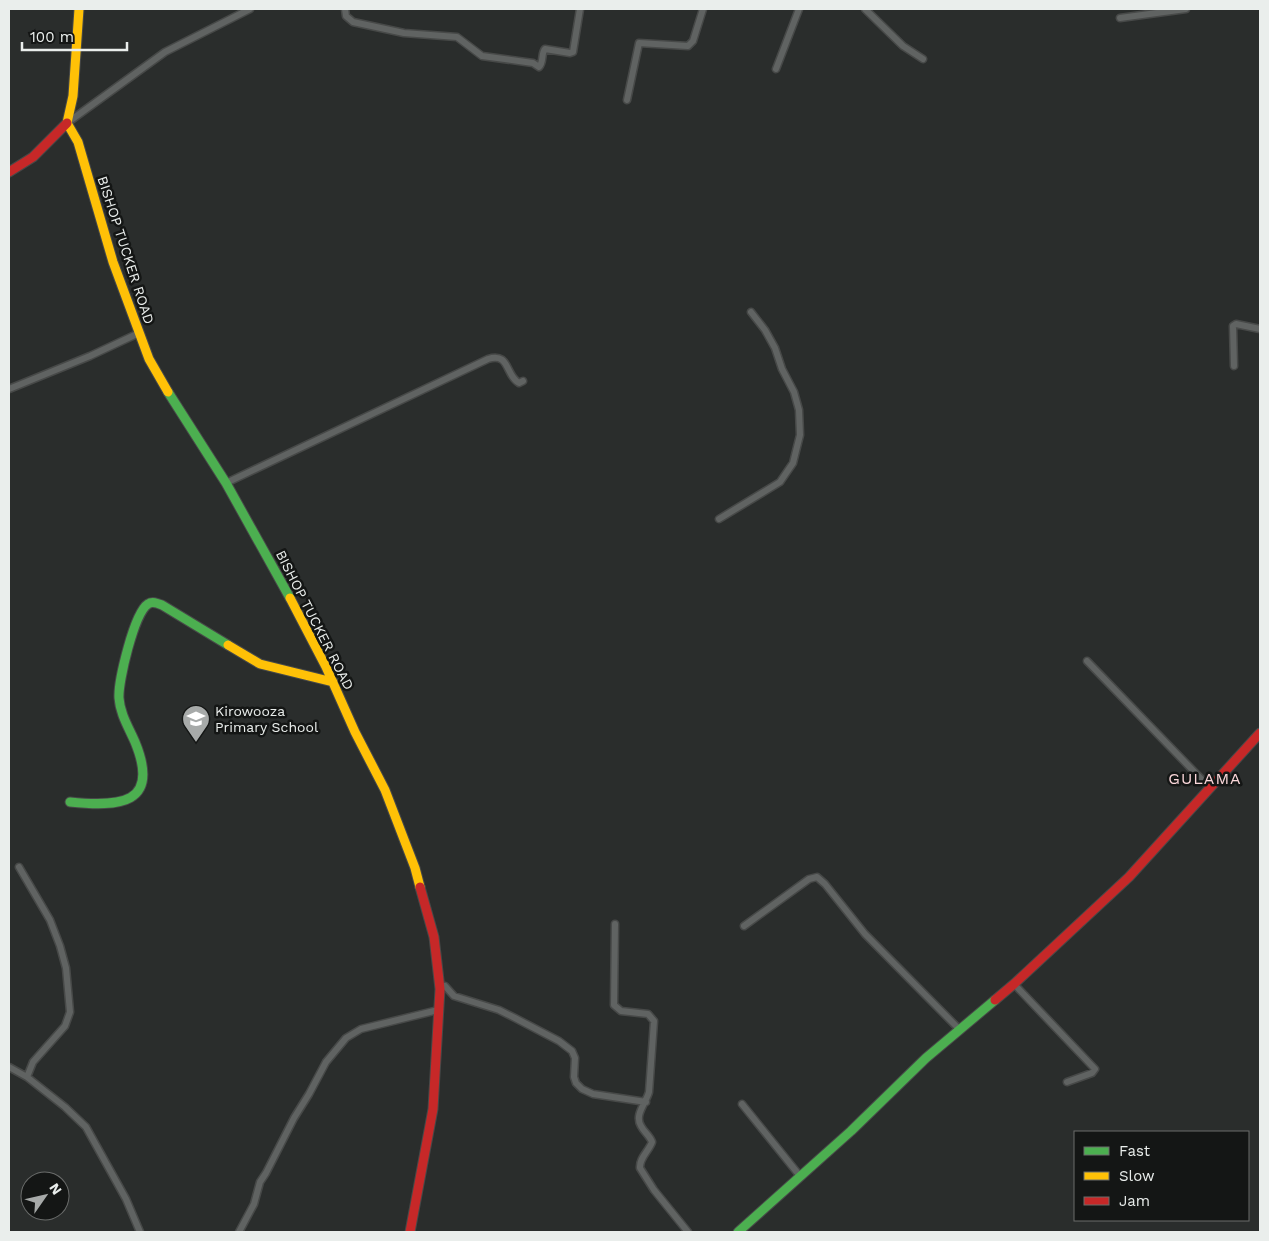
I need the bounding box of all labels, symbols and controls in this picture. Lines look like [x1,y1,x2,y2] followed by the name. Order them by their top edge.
[22,20,128,52] scale bar
[30,28,74,46] text: 100 m
[95,174,157,326] street label: BISHOP TUCKER ROAD
[273,548,357,692] street label: BISHOP TUCKER ROAD
[215,703,319,735] place label: Kirowooza Primary School
[181,704,211,743] school or university icon: Kirowooza Primary School
[1168,769,1242,788] district label: GULAMA
[1074,1131,1249,1221] legend
[1119,1142,1151,1160] text: Fast
[1119,1167,1155,1185] text: Slow
[20,1171,70,1221] north arrow
[46,1180,65,1198] text: N
[1119,1192,1150,1210] text: Jam

